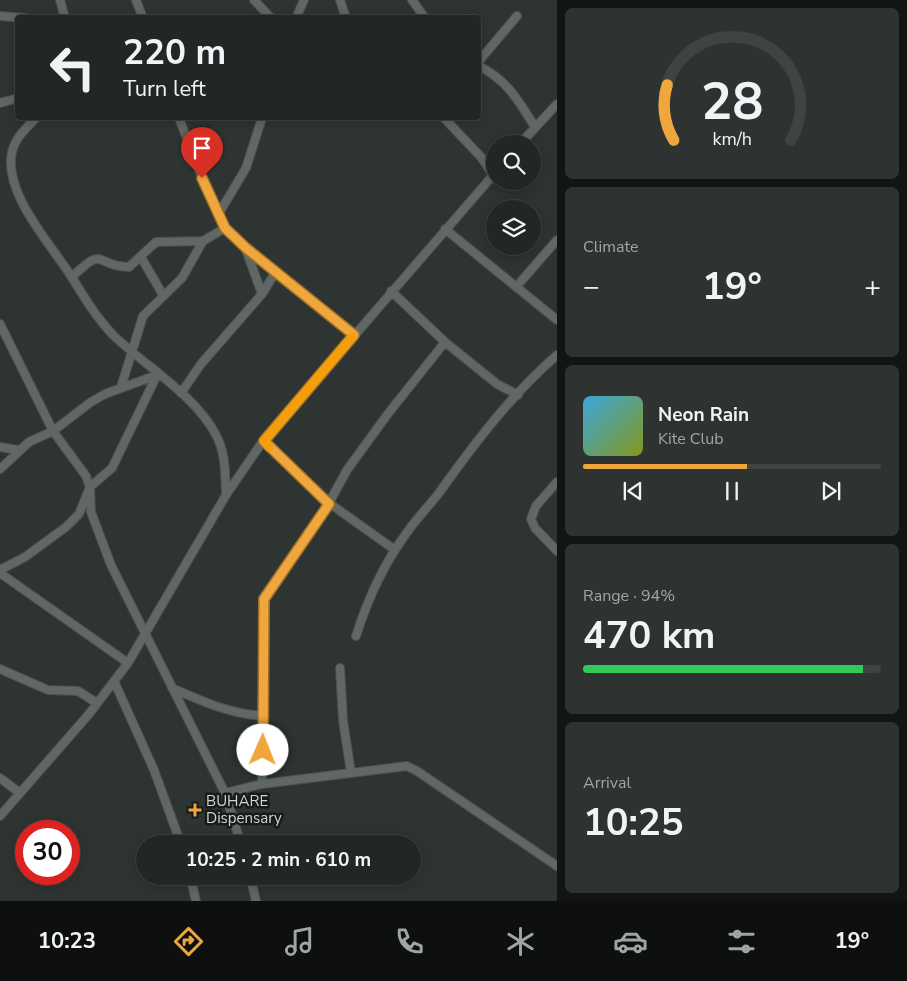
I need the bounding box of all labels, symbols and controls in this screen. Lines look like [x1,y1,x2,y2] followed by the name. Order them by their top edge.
[123,29,226,76] text: 220 m
[40,35,105,100] icon: left
[701,66,763,137] text: 28
[123,74,206,104] text: Turn left
[181,127,223,178] pin
[712,127,752,151] text: km/h
[188,134,216,162] icon: arrive
[486,135,541,255] map controls
[486,135,541,190] button: search
[486,200,541,255] button: layers
[583,236,638,258] text: Climate
[702,261,762,312] text: 19°
[583,268,600,306] text: −
[864,268,881,306] text: +
[658,402,749,428] text: Neon Rain
[658,428,724,450] text: Kite Club
[619,477,647,505] icon: previous
[718,477,746,505] icon: pause
[817,477,845,505] icon: next
[583,585,675,607] text: Range · 94%
[583,610,715,661] text: 470 km
[236,723,288,775] position arrow
[583,772,631,794] text: Arrival
[206,791,282,828] place label: BUHARE Dispensary
[583,797,684,848] text: 10:25
[188,803,202,817] marker: BUHARE Dispensary
[15,820,80,885] speed limit sign: 30
[186,847,371,873] text: 10:25 · 2 min · 610 m
[171,924,206,959] icon: directions
[282,924,317,959] icon: music
[392,924,427,959] icon: phone
[503,924,538,959] icon: climate
[613,924,648,959] icon: car
[724,924,759,959] icon: filters
[38,926,96,956] text: 10:23
[834,926,869,956] text: 19°

